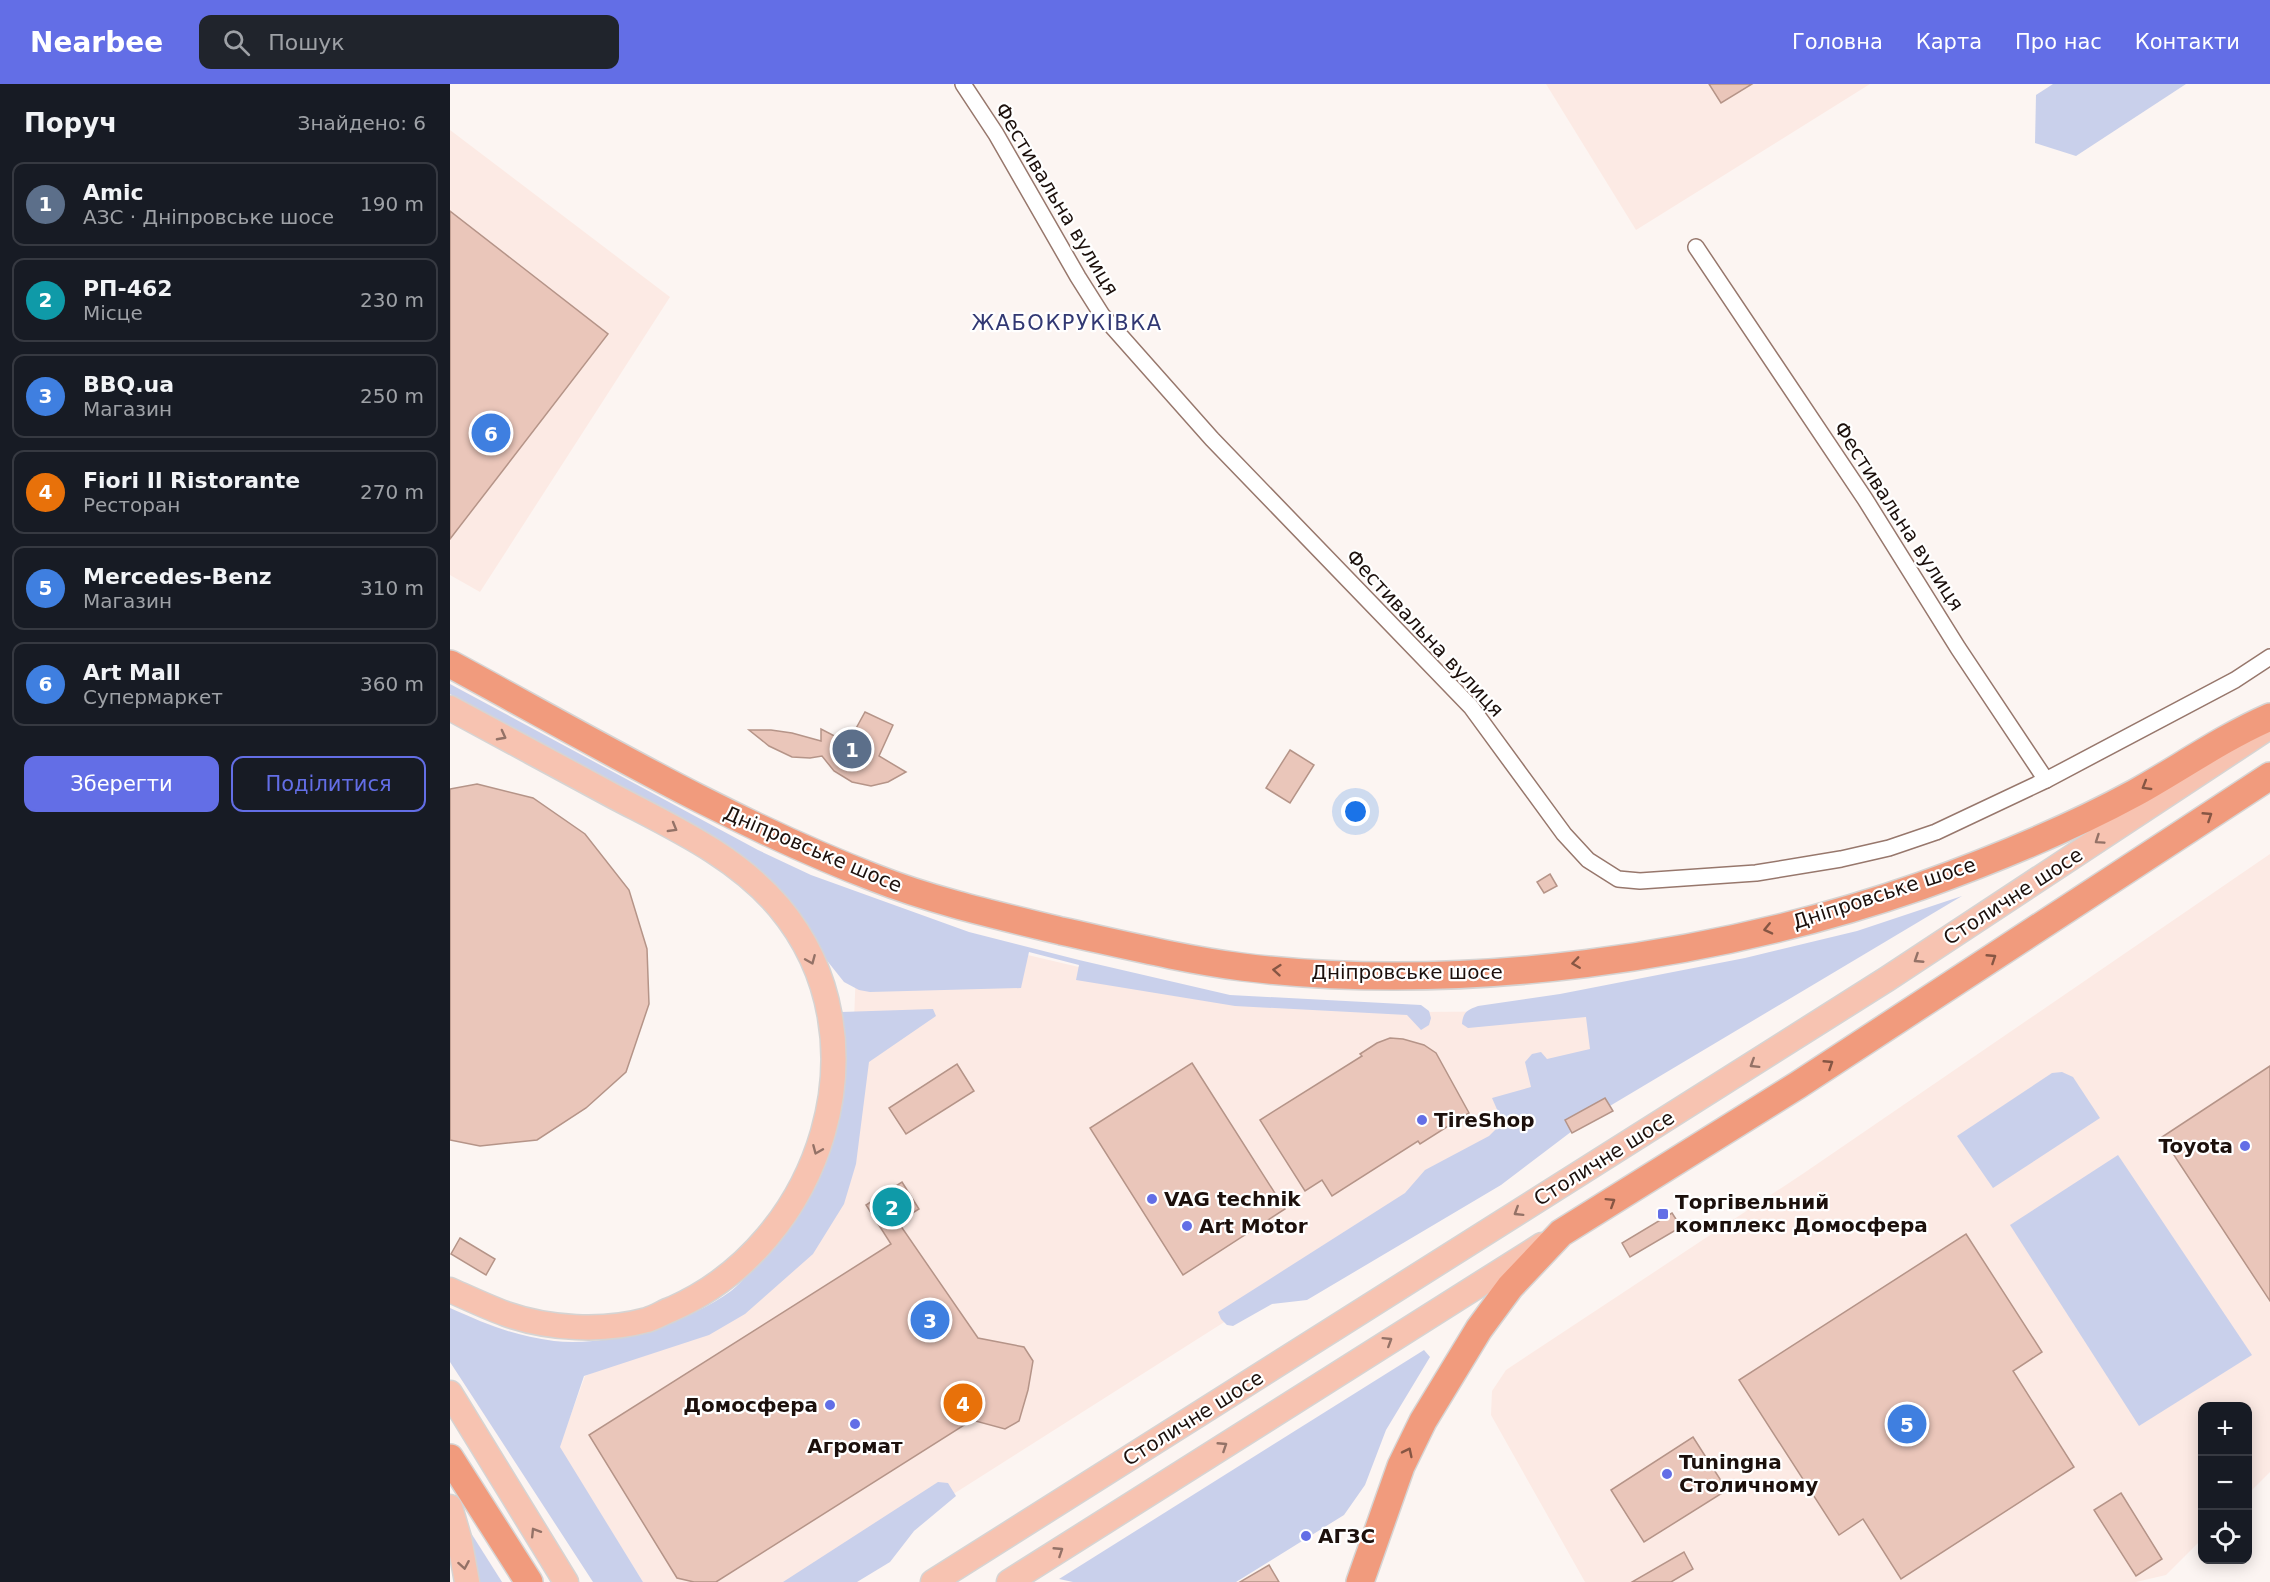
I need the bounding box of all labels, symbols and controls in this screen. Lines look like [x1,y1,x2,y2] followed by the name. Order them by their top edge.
[199,15,619,69] search box
[30,26,163,59] text: Nearbee
[220,26,253,59] icon: search
[268,30,345,55] text: Пошук
[1792,30,1883,54] text: Головна
[1916,30,1982,54] text: Карта
[2015,30,2102,54] text: Про нас
[2135,30,2240,54] text: Контакти
[990,98,1124,300] street label: Фестивальна вулиця
[24,108,117,138] text: Поруч
[298,111,426,135] text: Знайдено: 6
[83,180,144,205] text: Amic
[39,192,52,216] text: 1
[360,192,424,216] text: 190 m
[83,205,334,229] text: АЗС · Дніпровське шосе
[83,276,173,301] text: РП-462
[39,288,52,312] text: 2
[360,288,424,312] text: 230 m
[83,301,143,325] text: Місце
[971,311,1163,335] district label: ЖАБОКРУКІВКА
[83,372,174,397] text: BBQ.ua
[39,384,52,408] text: 3
[360,384,424,408] text: 250 m
[83,397,172,421] text: Магазин
[472,410,510,456] pin: 6
[1829,417,1969,615] street label: Фестивальна вулиця
[83,468,300,493] text: Fiori Il Ristorante
[39,480,52,504] text: 4
[360,480,424,504] text: 270 m
[83,493,180,517] text: Ресторан
[1341,544,1509,722] street label: Фестивальна вулиця
[83,564,272,589] text: Mercedes-Benz
[39,576,52,600] text: 5
[360,576,424,600] text: 310 m
[83,589,172,613] text: Магазин
[83,660,181,685] text: Art Mall
[39,672,52,696] text: 6
[360,672,424,696] text: 360 m
[83,685,223,709] text: Супермаркет
[832,726,872,772] pin: 1
[495,729,506,740] one-way arrow
[24,756,219,812] button: Зберегти
[231,756,426,812] button: Поділитися
[2142,779,2152,791] one-way arrow
[1341,797,1370,826] your location
[720,801,906,897] street label: Дніпровське шосе
[2201,812,2212,823] one-way arrow
[667,821,678,832] one-way arrow
[2095,833,2106,844] one-way arrow
[1939,842,2087,950] street label: Столичне шосе
[1789,852,1979,934] street label: Дніпровське шосе
[1763,922,1773,935] one-way arrow
[1914,951,1924,963] one-way arrow
[1986,953,1996,965] one-way arrow
[804,954,816,965] one-way arrow
[1571,957,1581,969] one-way arrow
[1311,960,1503,984] street label: Дніпровське шосе
[1272,964,1281,977] one-way arrow
[1750,1056,1760,1068] one-way arrow
[1823,1060,1833,1072] one-way arrow
[1529,1105,1679,1211] street label: Столичне шосе
[1434,1108,1535,1132] place label: TireShop
[1415,1113,1429,1127] marker: TireShop
[2158,1134,2233,1158] place label: Toyota
[2238,1139,2252,1153] marker: Toyota
[812,1143,824,1154] one-way arrow
[872,1184,912,1230] pin: 2
[1164,1187,1301,1211] place label: VAG technik
[1675,1190,1928,1237] place label: Торгівельний комплекс Домосфера
[1145,1192,1159,1206] marker: VAG technik
[1605,1197,1615,1209] one-way arrow
[1514,1205,1524,1217] one-way arrow
[1656,1207,1670,1221] marker: Торгівельний комплекс Домосфера
[1199,1214,1308,1238] place label: Art Motor
[1180,1219,1194,1233] marker: Art Motor
[910,1298,950,1342] pin: 3
[1382,1337,1392,1349] one-way arrow
[1118,1365,1268,1471] street label: Столичне шосе
[944,1380,982,1426] pin: 4
[683,1393,818,1417] place label: Домосфера
[823,1398,837,1412] marker: Домосфера
[1888,1402,1926,1446] pin: 5
[2198,1402,2252,1564] map controls
[2198,1402,2252,1456] button: +
[848,1417,862,1431] marker: Агромат
[807,1434,903,1458] place label: Агромат
[1217,1441,1227,1453] one-way arrow
[1400,1448,1412,1459] one-way arrow
[1679,1450,1818,1497] place label: Tuningна Столичному
[2198,1456,2252,1510] button: −
[1660,1467,1674,1481] marker: Tuningна Столичному
[2198,1510,2252,1564] button: locate
[1318,1524,1375,1548] place label: АГЗС
[531,1528,543,1538] one-way arrow
[1299,1529,1313,1543] marker: АГЗС
[1053,1546,1063,1558] one-way arrow
[457,1559,470,1569] one-way arrow

